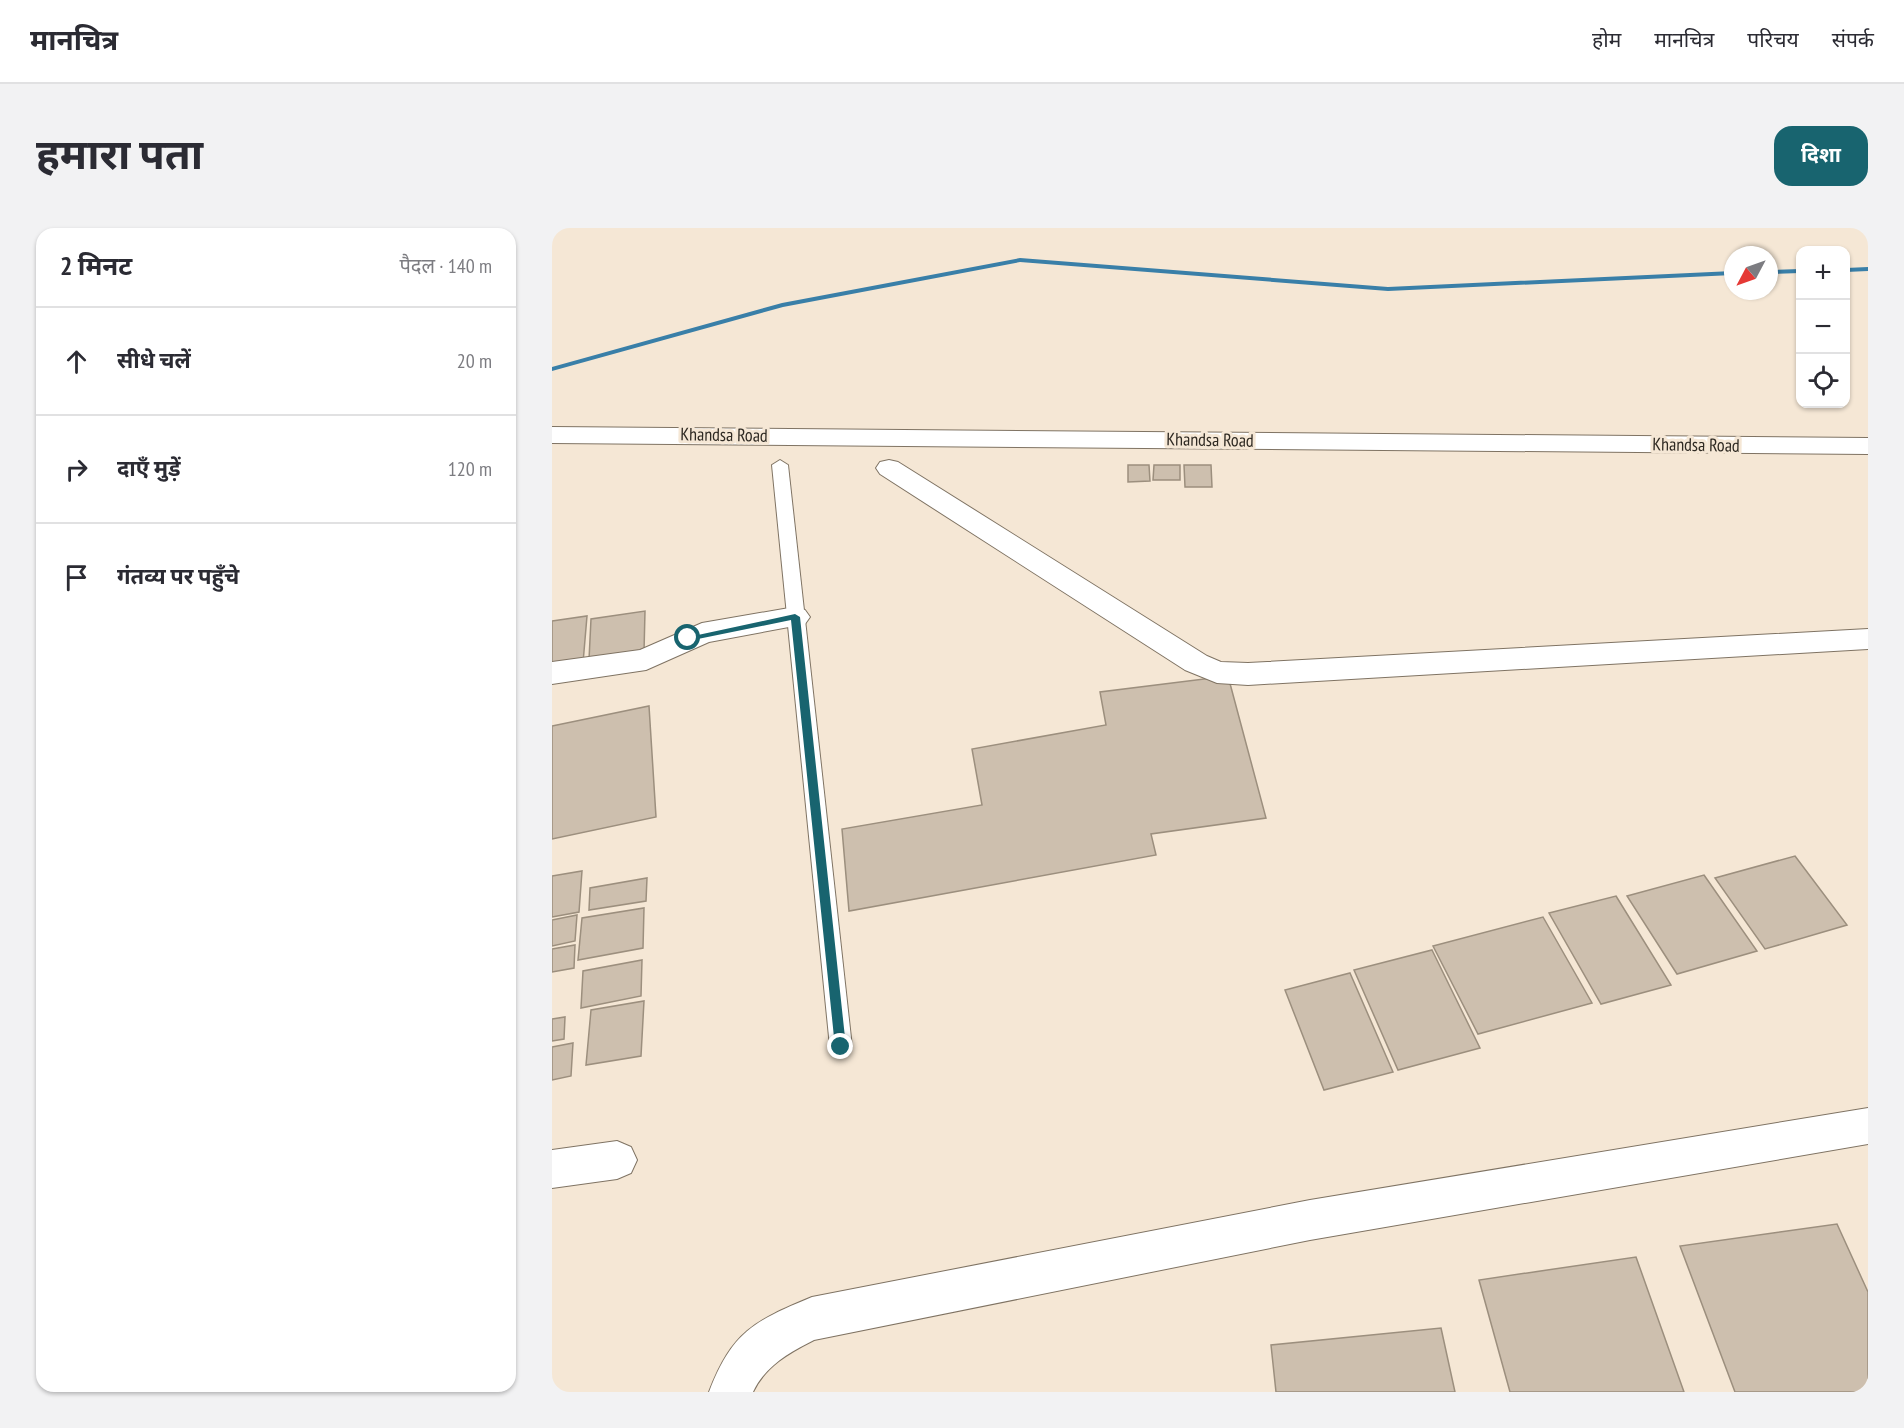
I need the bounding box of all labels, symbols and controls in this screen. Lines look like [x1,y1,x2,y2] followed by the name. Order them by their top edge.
[30,21,118,58] text: मानचित्र
[1592,26,1621,53] text: होम
[1654,26,1714,53] text: मानचित्र
[1747,26,1799,53] text: परिचय
[1832,26,1874,53] text: संपर्क
[36,126,203,181] text: हमारा पता
[1774,126,1868,186] button: दिशा
[1724,246,1778,300] north arrow
[1796,246,1850,408] map controls
[1796,246,1850,300] button: +
[60,249,132,282] text: 2 मिनट
[399,253,492,279] text: पैदल · 140 m
[1796,300,1850,354] button: −
[60,345,93,378] icon: ahead
[117,346,191,374] text: सीधे चलें
[457,348,492,374] text: 20 m
[1796,354,1850,408] button: locate
[680,422,768,447] street label: Khandsa Road
[1166,427,1254,452] street label: Khandsa Road
[1652,432,1740,457] street label: Khandsa Road
[60,453,93,486] icon: right
[117,454,181,482] text: दाएँ मुड़ें
[448,456,492,482] text: 120 m
[60,561,93,594] icon: arrive
[117,562,239,590] text: गंतव्य पर पहुँचे
[674,624,700,650] route start
[827,1033,853,1059] route end

